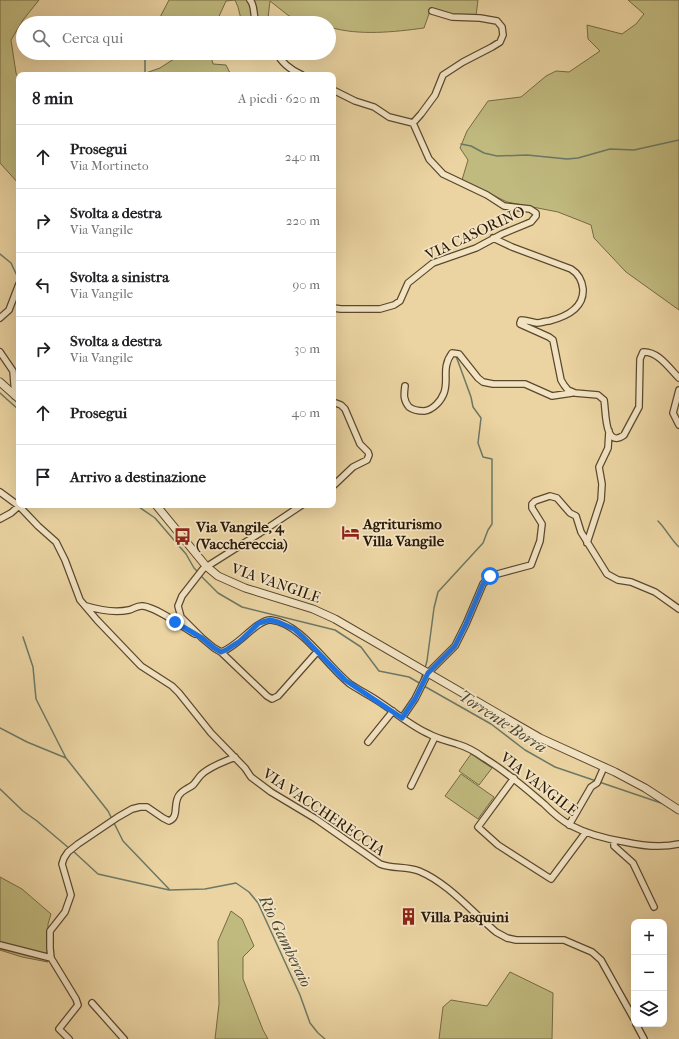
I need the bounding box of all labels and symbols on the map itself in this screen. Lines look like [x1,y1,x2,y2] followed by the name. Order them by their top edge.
[421,202,528,264] street label: VIA CASORINO
[362,515,445,550] place label: Agriturismo Villa Vangile
[195,518,288,553] place label: Via Vangile, 4 (Vacchereccia)
[340,523,360,543] hotel icon: Agriturismo Villa Vangile
[173,526,193,546] bus stop icon: Via Vangile, 4 (Vacchereccia)
[228,559,323,607] street label: VIA VANGILE
[481,567,499,585] route start
[166,613,184,631] route end
[455,686,550,757] water label: Torrente Borra
[496,748,581,820] street label: VIA VANGILE
[258,764,389,860] street label: VIA VACCHERECCIA
[255,891,316,990] water label: Rio Gamberaio
[398,907,418,927] building icon: Villa Pasquini
[420,908,509,926] place label: Villa Pasquini

